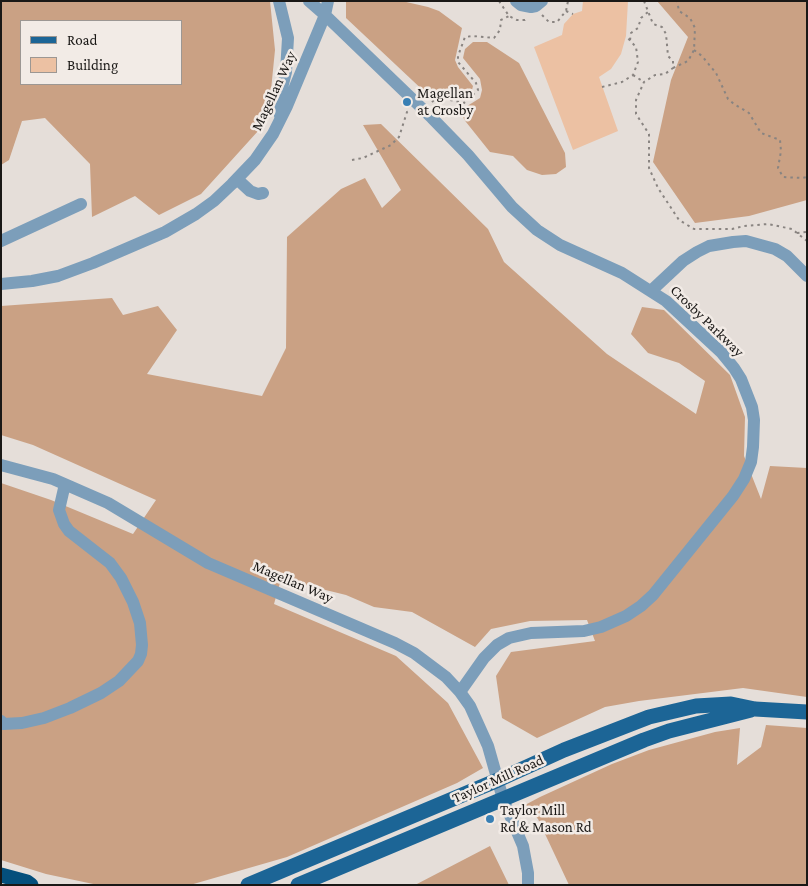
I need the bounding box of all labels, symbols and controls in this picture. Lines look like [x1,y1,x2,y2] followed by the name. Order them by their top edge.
[20,20,182,85] legend
[67,32,97,48] text: Road
[248,48,300,134] street label: Magellan Way
[67,57,118,73] text: Building
[417,84,473,119] place label: Magellan at Crosby
[401,96,413,108] marker: Magellan at Crosby
[666,281,748,361] street label: Crosby Parkway
[250,557,336,607] street label: Magellan Way
[449,751,547,807] street label: Taylor Mill Road
[500,801,592,836] place label: Taylor Mill Rd & Mason Rd
[484,813,496,825] marker: Taylor Mill Rd & Mason Rd

